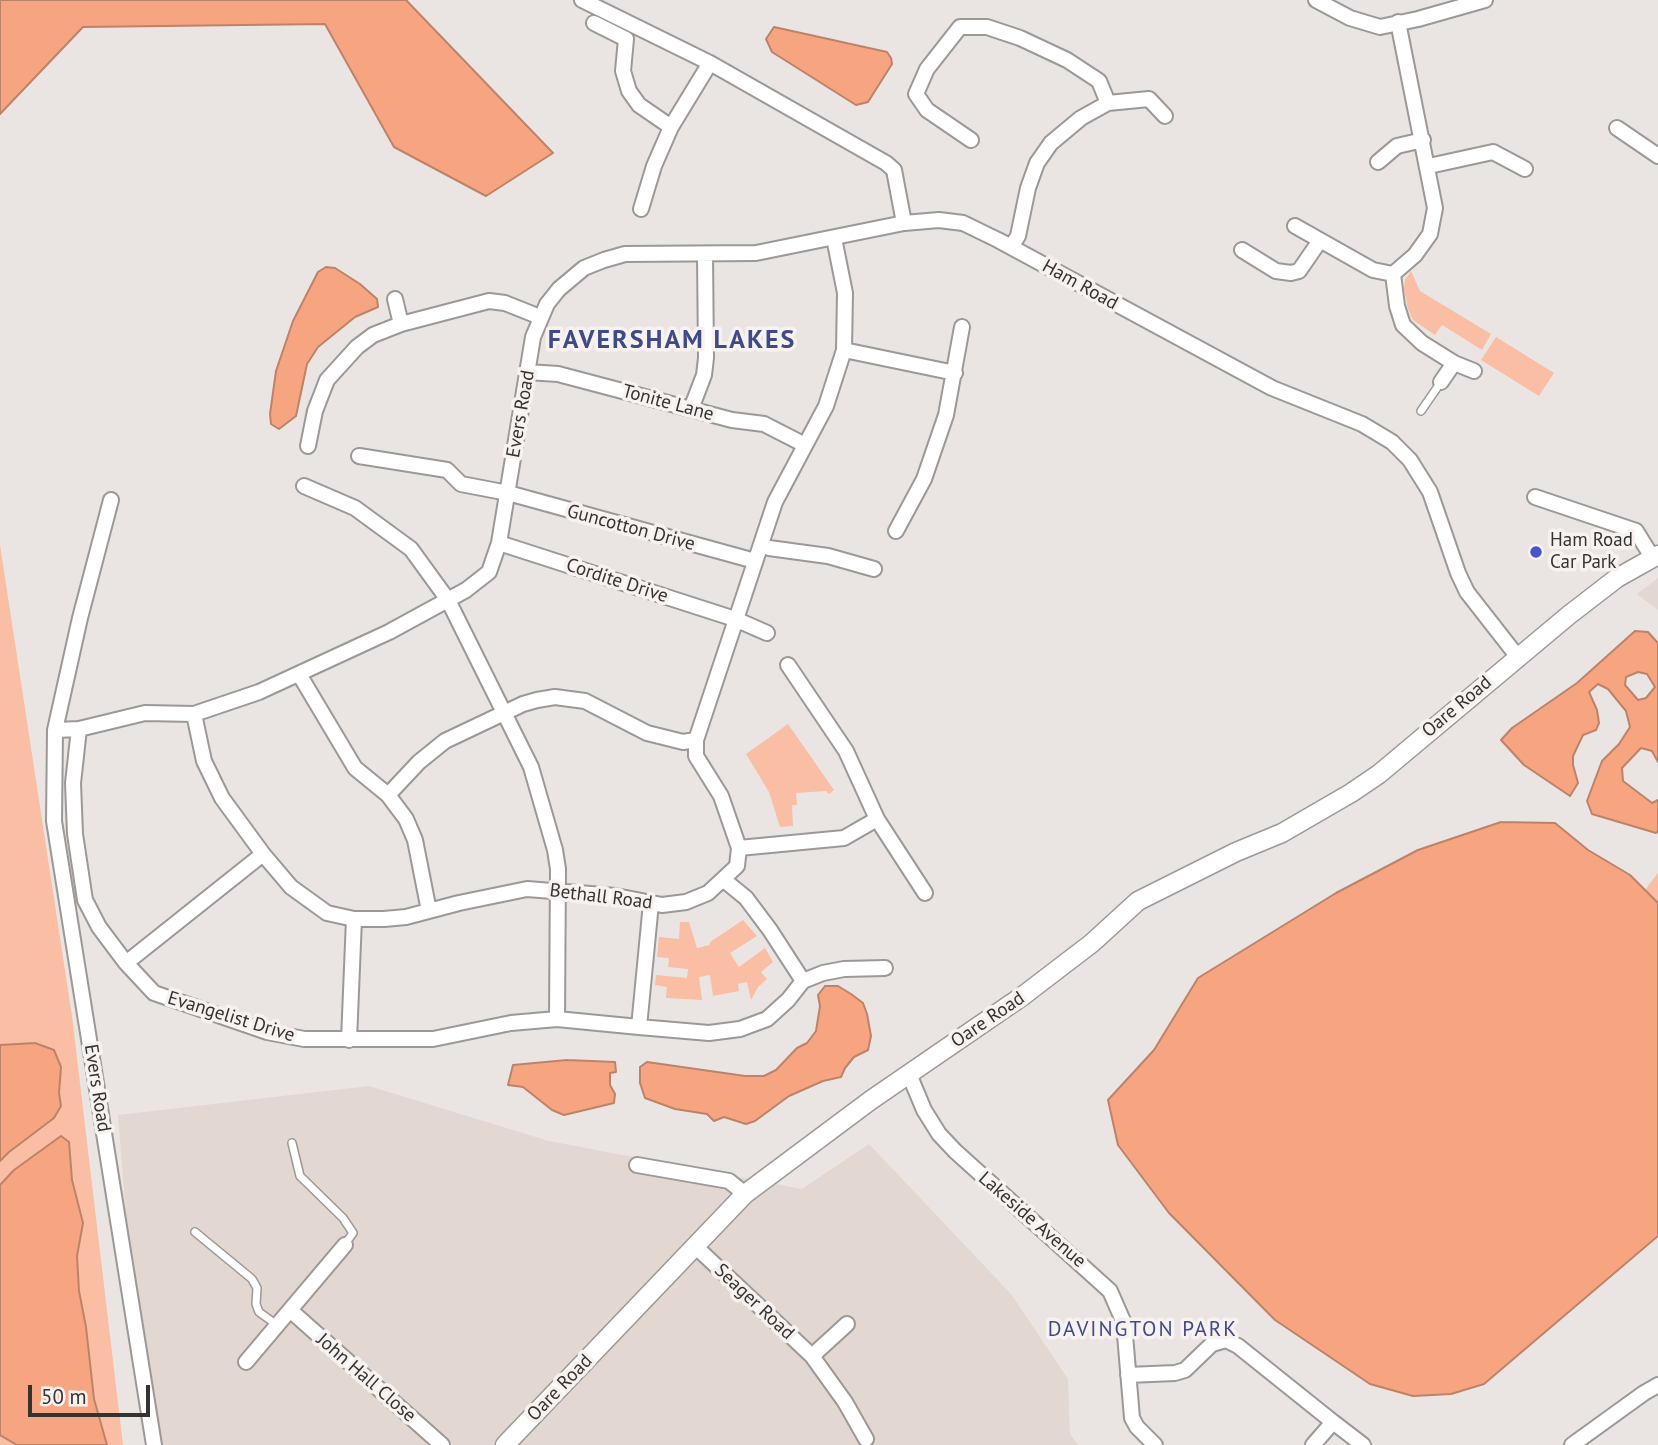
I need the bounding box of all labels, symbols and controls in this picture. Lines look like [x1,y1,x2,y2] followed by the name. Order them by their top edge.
[1038,255,1122,315] street label: Ham Road
[550,325,794,357] district label: FAVERSHAM LAKES
[502,368,540,460] street label: Evers Road
[620,380,716,426] street label: Tonite Lane
[565,500,697,556] street label: Guncotton Drive
[1550,530,1633,574] place label: Ham Road Car Park
[1528,544,1544,560] marker: Ham Road Car Park
[563,554,671,608] street label: Cordite Drive
[1418,671,1496,743] street label: Oare Road
[548,879,654,915] street label: Bethall Road
[165,987,297,1047] street label: Evangelist Drive
[947,987,1029,1053] street label: Oare Road
[79,1042,115,1134] street label: Evers Road
[974,1167,1090,1273] street label: Lakeside Avenue
[709,1259,799,1345] street label: Seager Road
[1050,1317,1236,1343] district label: DAVINGTON PARK
[312,1329,420,1427] street label: John Hall Close
[523,1350,597,1426] street label: Oare Road
[32,1372,154,1416] scale bar
[41,1383,87,1410] text: 50 m

